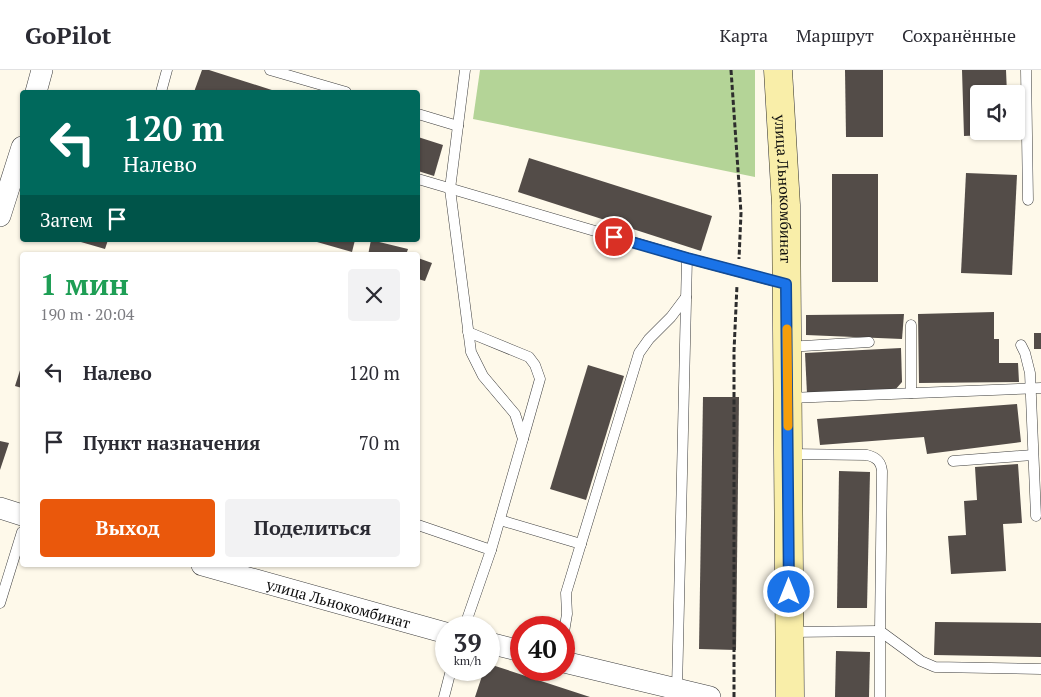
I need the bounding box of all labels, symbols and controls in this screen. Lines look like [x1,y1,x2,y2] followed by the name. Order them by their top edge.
[25,19,111,51] text: GoPilot
[719,23,768,47] text: Карта
[796,23,874,47] text: Маршрут
[902,23,1016,47] text: Сохранённые
[970,85,1025,140] map controls
[970,85,1025,140] button: sound
[123,105,224,151] text: 120 m
[40,110,105,175] icon: left
[771,113,796,264] street label: улица Льнокомбинат
[123,149,197,178] text: Налево
[103,205,131,233] icon: arrive
[40,207,93,232] text: Затем
[593,216,635,258] pin
[600,223,628,251] icon: arrive
[40,264,129,304] text: 1 мин
[348,269,400,321] button: close
[40,303,134,325] text: 190 m · 20:04
[40,358,68,386] icon: left
[83,360,152,385] text: Налево
[349,360,400,385] text: 120 m
[40,428,68,456] icon: arrive
[83,430,260,455] text: Пункт назначения
[359,430,400,455] text: 70 m
[40,499,215,557] button: Выход
[225,499,400,557] button: Поделиться
[762,565,814,617] position arrow
[264,573,414,633] street label: улица Льнокомбинат
[510,616,575,681] speed limit sign: 40
[453,626,482,659] text: 39
[454,653,481,668] text: km/h

